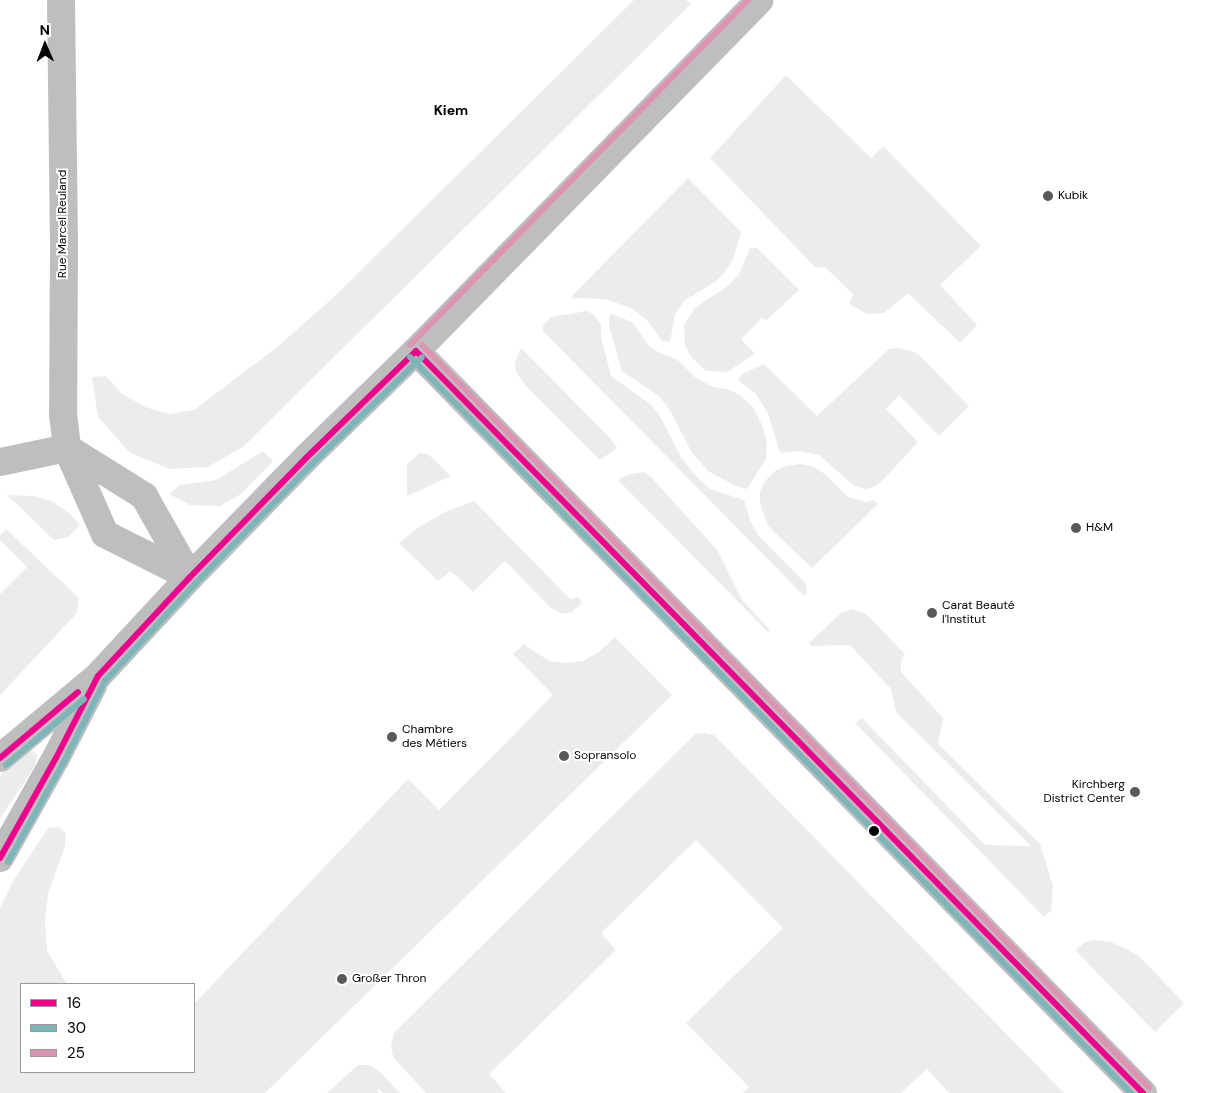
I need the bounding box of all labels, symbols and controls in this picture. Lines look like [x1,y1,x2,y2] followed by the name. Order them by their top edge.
[20,20,70,70] north arrow
[39,21,50,39] text: N
[434,102,468,118] district label: Kiem
[56,170,70,278] street label: Rue Marcel Reuland
[1058,189,1088,203] place label: Kubik
[1042,190,1054,202] marker: Kubik
[1086,521,1113,535] place label: H&M
[1070,522,1082,534] marker: H&M
[942,599,1015,627] place label: Carat Beauté l'Institut
[926,607,938,619] marker: Carat Beauté l'Institut
[402,723,467,751] place label: Chambre des Métiers
[386,731,398,743] marker: Chambre des Métiers
[574,749,636,763] place label: Sopransolo
[558,750,570,762] marker: Sopransolo
[1043,778,1125,806] place label: Kirchberg District Center
[1129,786,1141,798] marker: Kirchberg District Center
[869,826,879,836] unlabelled marker
[352,972,426,986] place label: Großer Thron
[336,973,348,985] marker: Großer Thron
[20,983,195,1073] legend
[67,993,81,1013] text: 16
[67,1018,86,1038] text: 30
[67,1043,85,1063] text: 25

